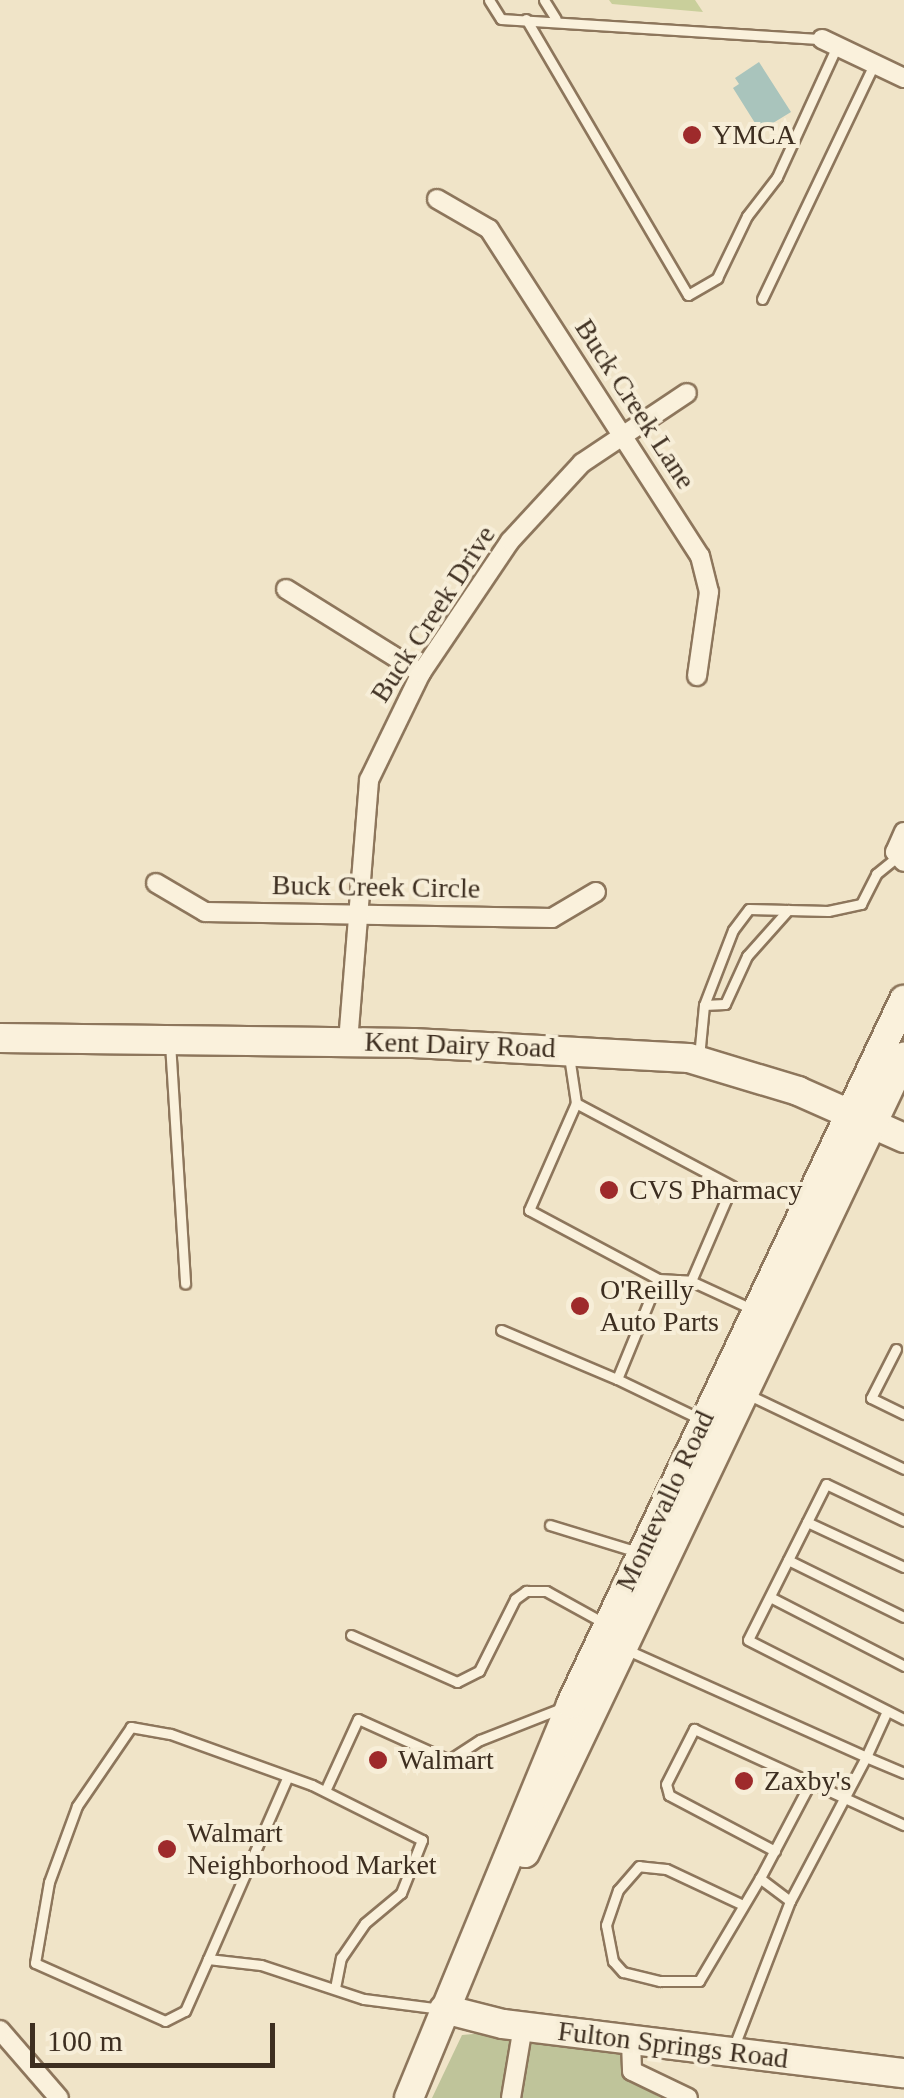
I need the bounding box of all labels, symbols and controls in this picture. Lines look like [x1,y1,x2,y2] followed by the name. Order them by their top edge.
[712,118,796,152] place label: YMCA
[681,124,703,146] marker: YMCA
[568,313,702,495] street label: Buck Creek Lane
[363,519,503,709] street label: Buck Creek Drive
[272,868,480,906] street label: Buck Creek Circle
[364,1025,556,1065] street label: Kent Dairy Road
[629,1173,802,1207] place label: CVS Pharmacy
[598,1179,620,1201] marker: CVS Pharmacy
[600,1273,719,1339] place label: O'Reilly Auto Parts
[569,1295,591,1317] marker: O'Reilly Auto Parts
[609,1405,721,1597] street label: Montevallo Road
[398,1743,494,1777] place label: Walmart
[367,1749,389,1771] marker: Walmart
[764,1764,851,1798] place label: Zaxby's
[733,1770,755,1792] marker: Zaxby's
[187,1816,437,1882] place label: Walmart Neighborhood Market
[156,1838,178,1860] marker: Walmart Neighborhood Market
[35,2003,280,2065] scale bar
[556,2014,790,2076] street label: Fulton Springs Road
[47,2024,123,2057] text: 100 m

